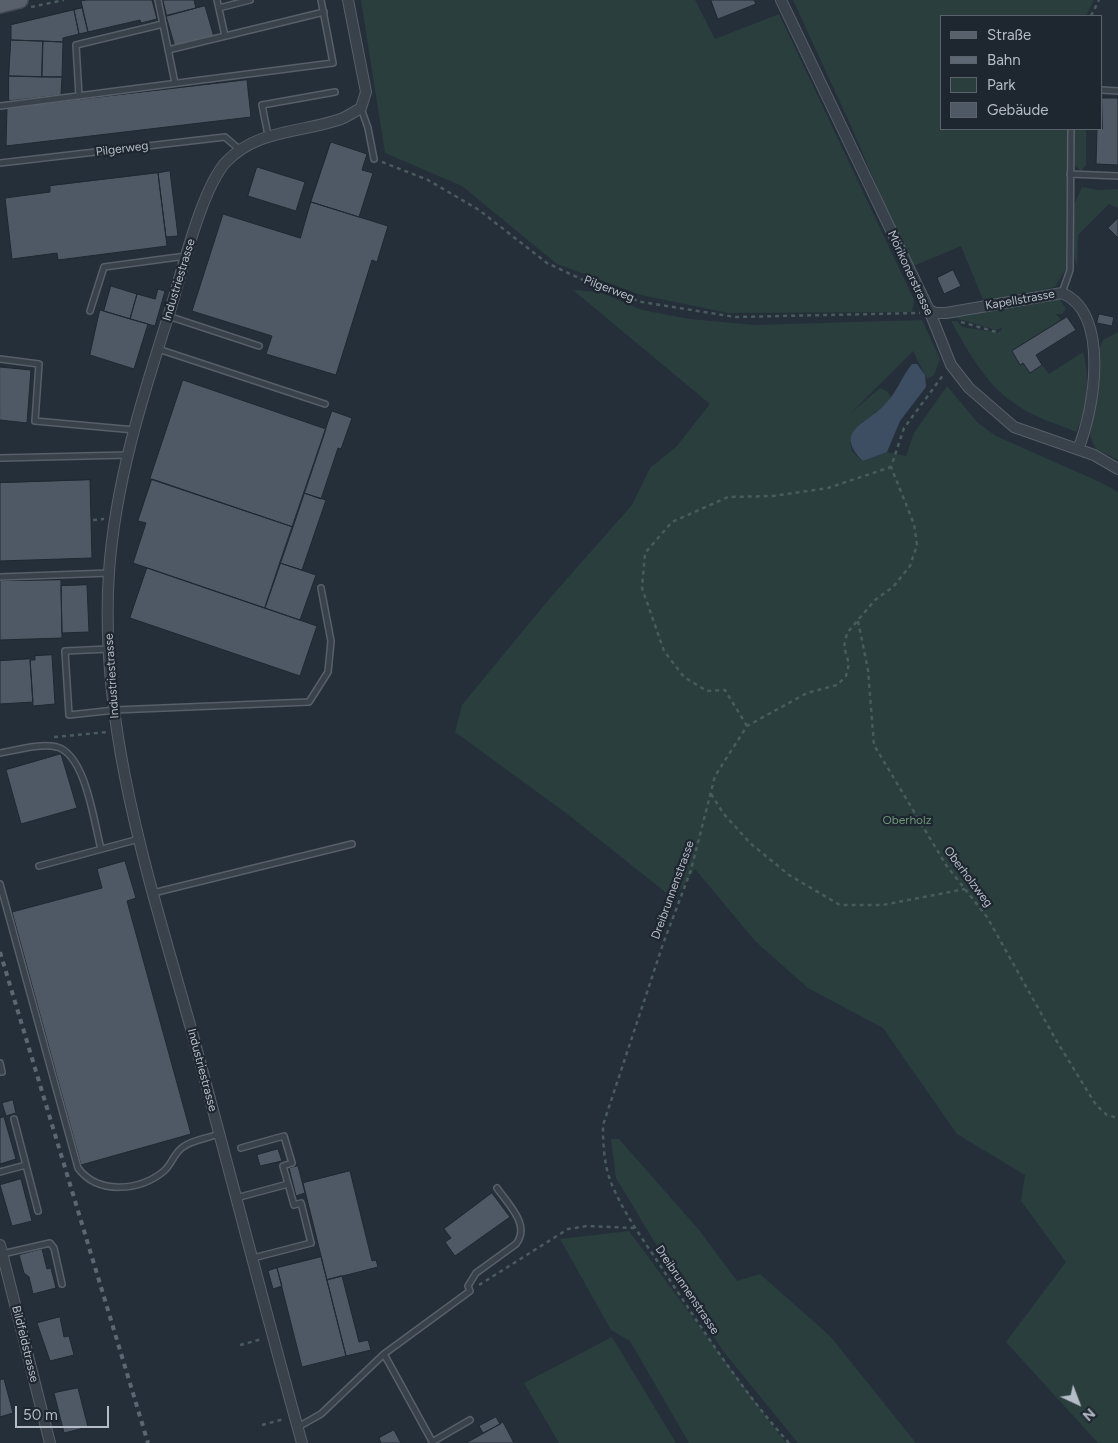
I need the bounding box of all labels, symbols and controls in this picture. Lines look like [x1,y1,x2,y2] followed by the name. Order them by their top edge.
[940,15,1103,130] legend
[987,26,1031,44] text: Straße
[987,51,1021,69] text: Bahn
[987,76,1016,94] text: Park
[987,101,1048,119] text: Gebäude
[95,139,149,159] street label: Pilgerweg
[884,228,936,318] street label: Mörikonerstrasse
[160,237,198,323] street label: Industriestrasse
[582,273,636,305] street label: Pilgerweg
[984,287,1056,313] street label: Kapellstrasse
[102,633,122,719] street label: Industriestrasse
[882,813,932,827] park label: Oberholz
[648,839,698,941] street label: Dreibrunnenstrasse
[941,844,995,910] street label: Oberholzweg
[184,1027,220,1113] street label: Industriestrasse
[652,1243,722,1337] street label: Dreibrunnenstrasse
[9,1304,41,1384] street label: Bildfeldstrasse
[1053,1378,1103,1428] north arrow
[18,1396,111,1428] scale bar
[1079,1404,1098,1424] text: N
[23,1406,58,1424] text: 50 m

